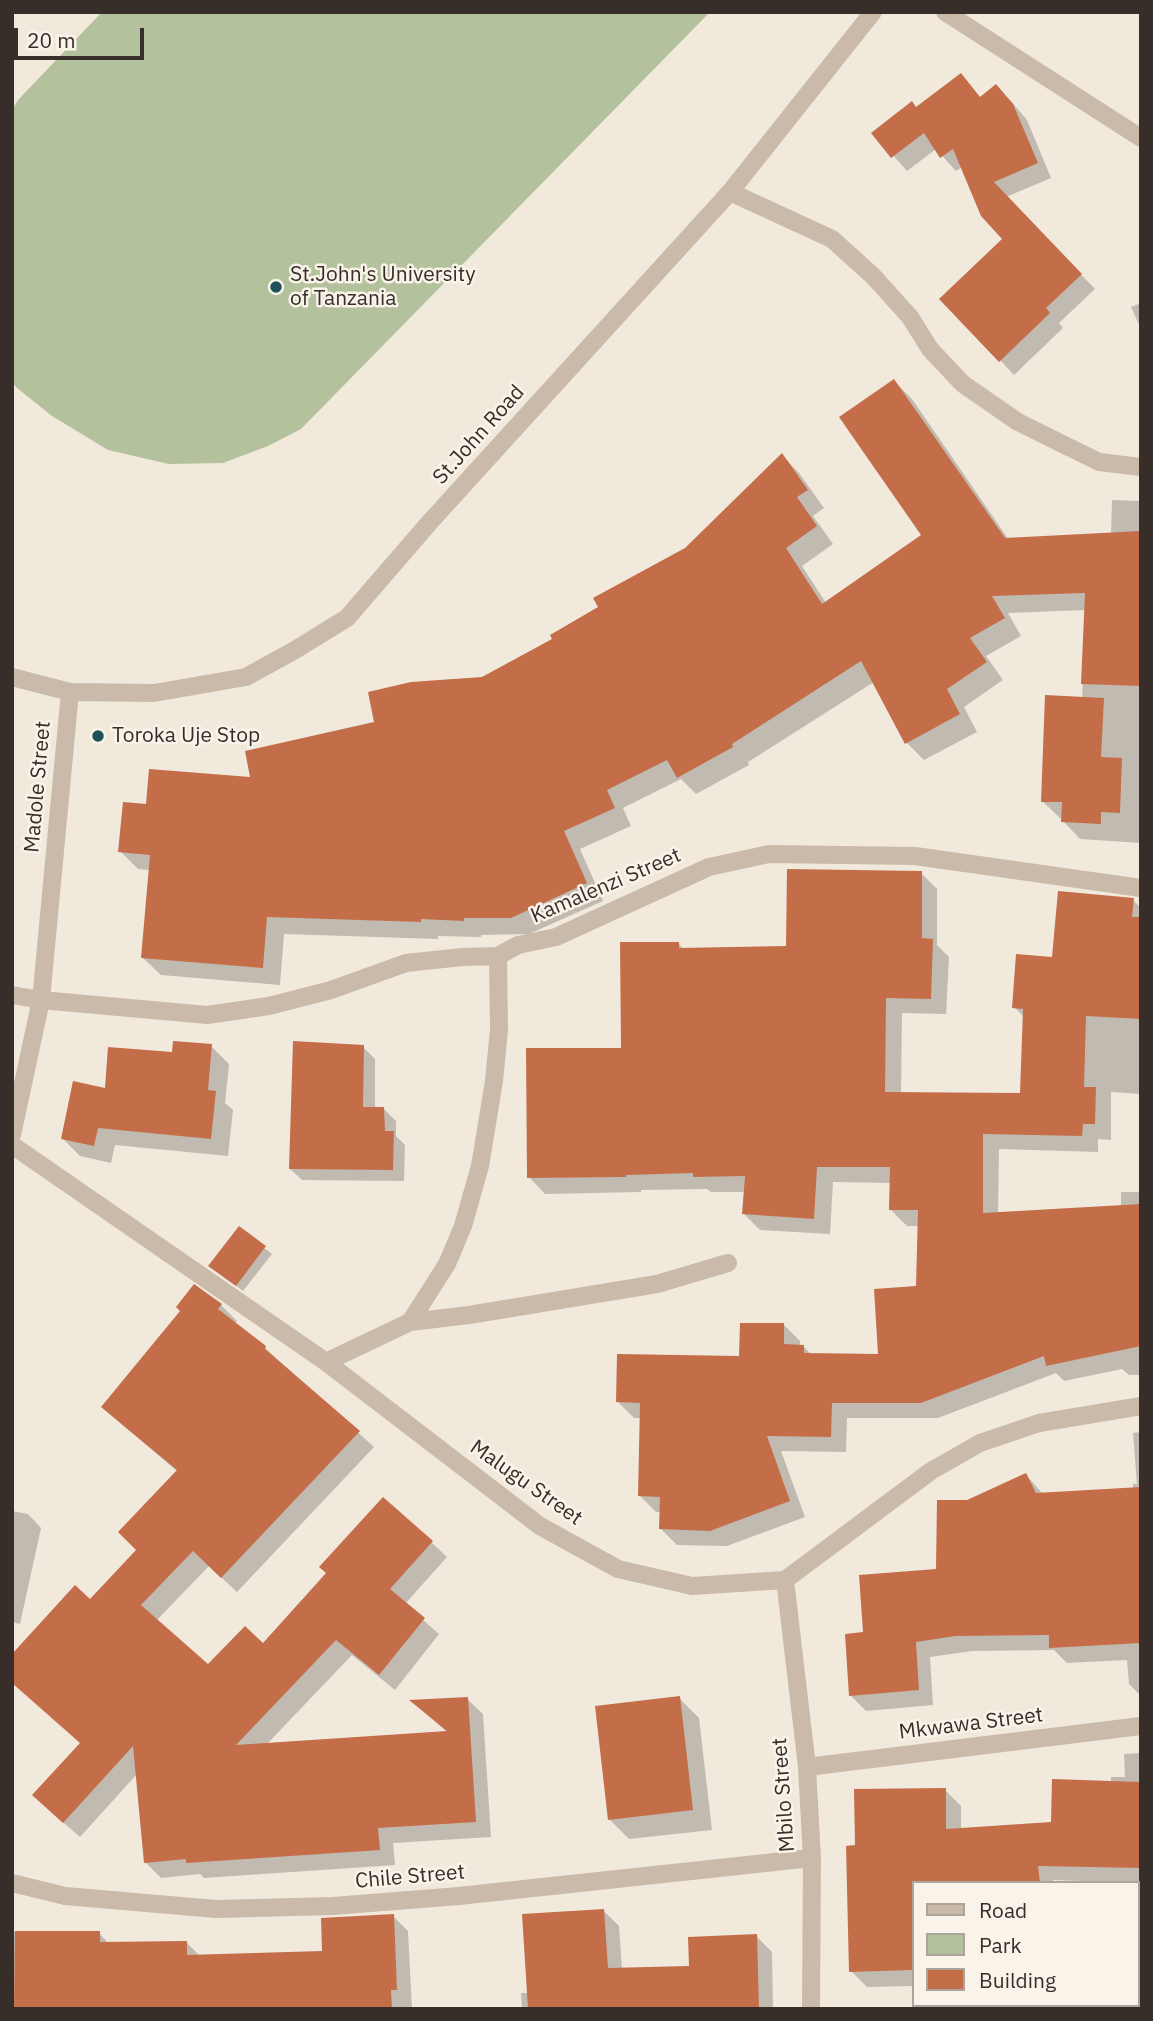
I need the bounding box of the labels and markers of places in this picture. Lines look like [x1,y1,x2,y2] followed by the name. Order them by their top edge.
[290,262,476,312] place label: St.John's University of Tanzania
[268,279,284,295] marker: St.John's University of Tanzania
[112,723,260,749] place label: Toroka Uje Stop
[90,728,106,744] marker: Toroka Uje Stop

